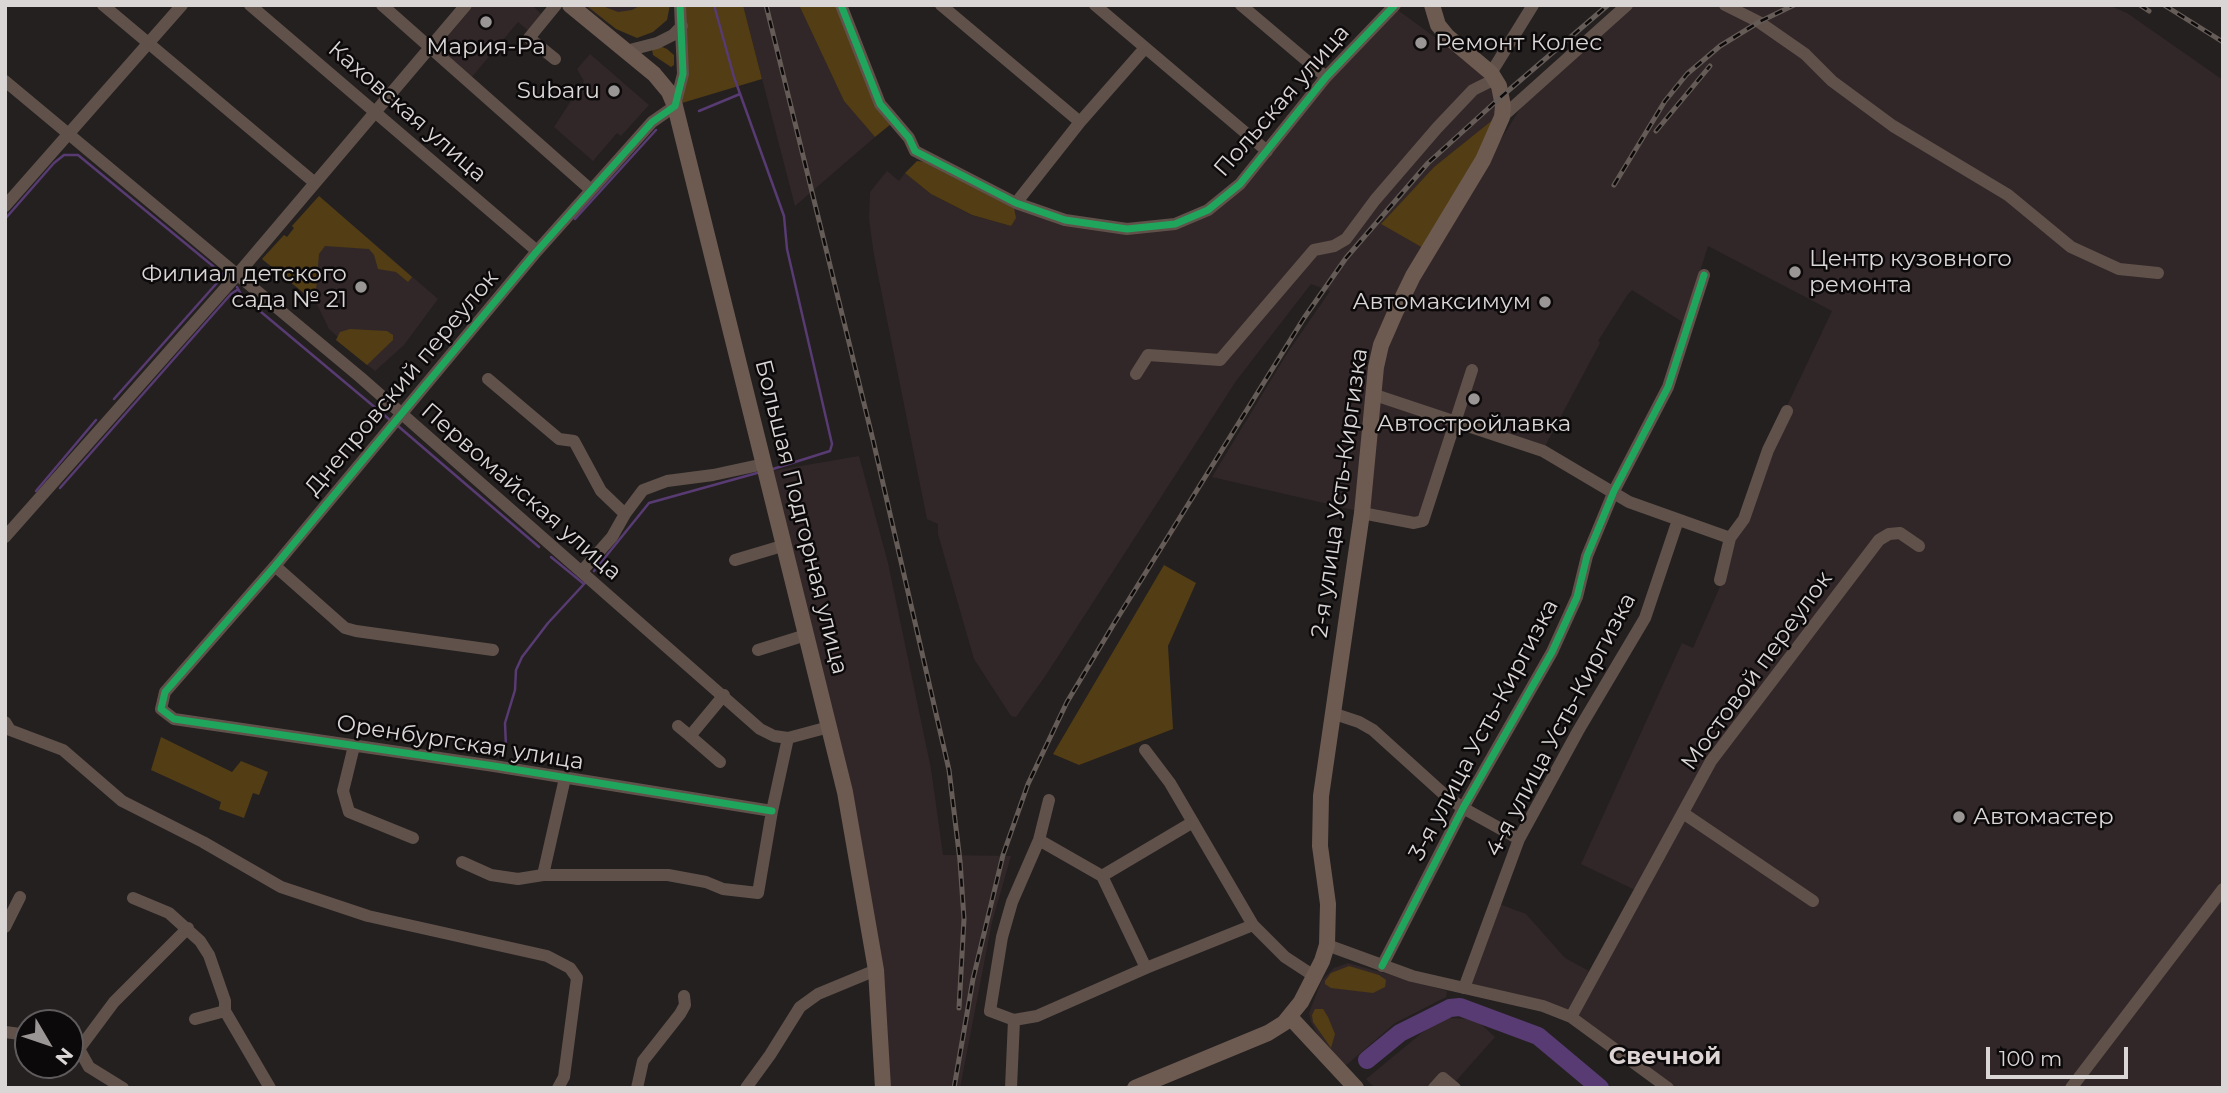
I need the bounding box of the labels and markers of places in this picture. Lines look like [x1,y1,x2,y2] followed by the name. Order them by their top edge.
[478,14,494,30] marker: Мария-Ра
[1435,29,1602,57] place label: Ремонт Колес
[426,33,546,61] place label: Мария-Ра
[1413,35,1429,51] marker: Ремонт Колес
[517,77,600,105] place label: Subaru
[606,83,622,99] marker: Subaru
[1809,245,2012,299] place label: Центр кузовного ремонта
[141,260,347,314] place label: Филиал детского сада № 21
[1787,264,1803,280] marker: Центр кузовного ремонта
[353,279,369,295] marker: Филиал детского сада № 21
[1352,288,1531,316] place label: Автомаксимум
[1537,294,1553,310] marker: Автомаксимум
[1466,391,1482,407] marker: Автостройлавка
[1377,410,1571,438] place label: Автостройлавка
[1973,803,2114,831] place label: Автомастер
[1951,809,1967,825] marker: Автомастер

